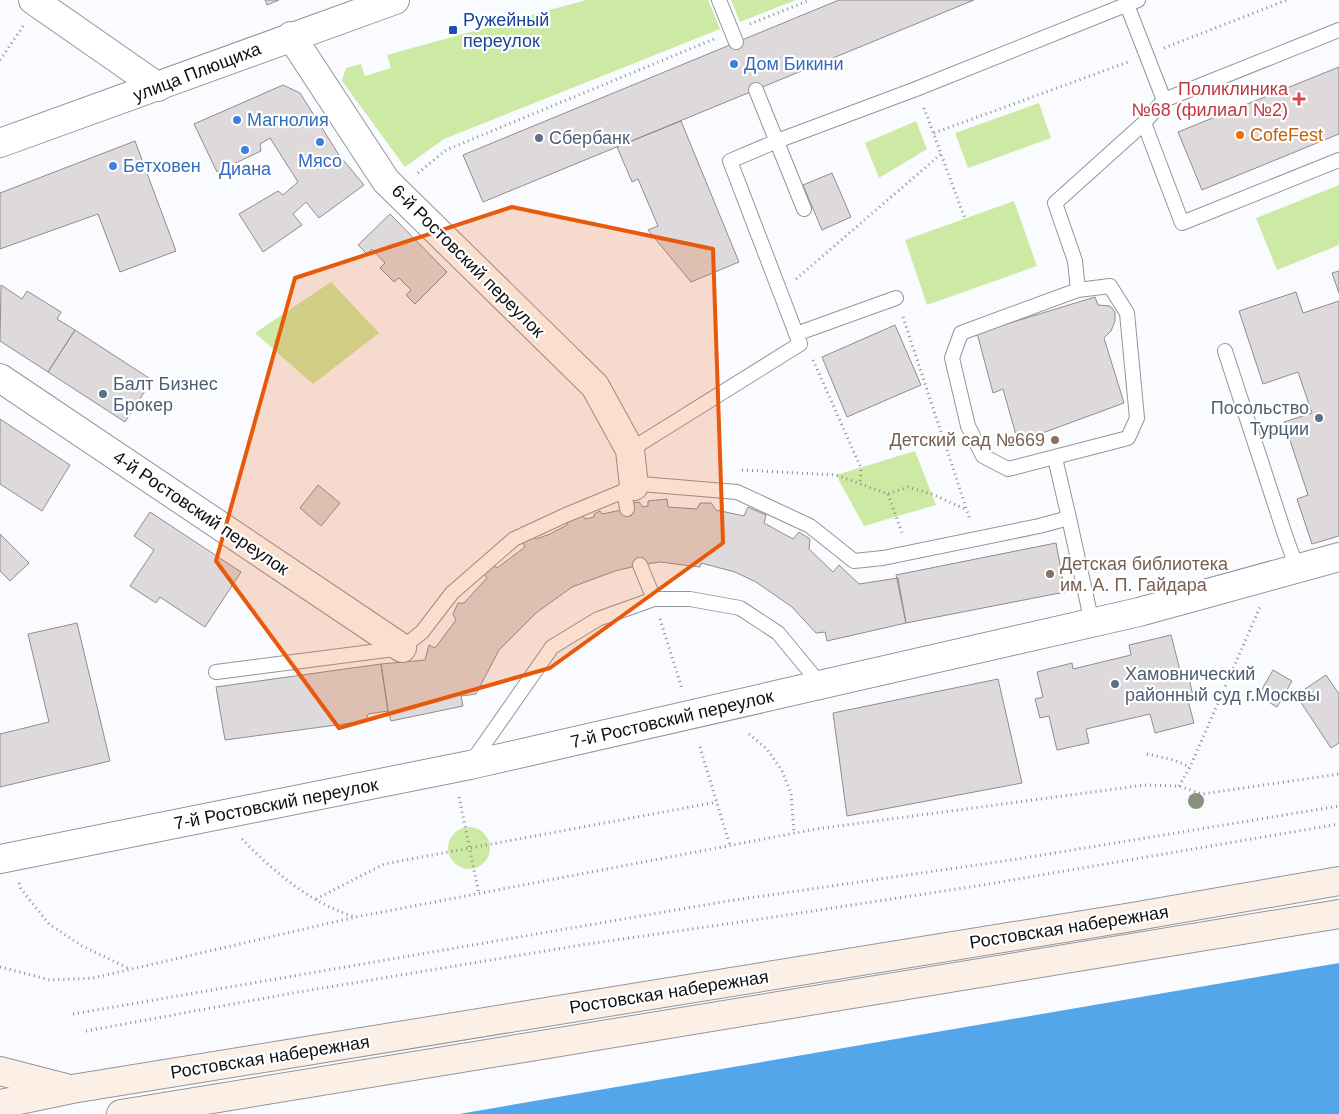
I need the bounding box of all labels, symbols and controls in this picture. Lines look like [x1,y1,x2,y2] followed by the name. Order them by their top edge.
[463,10,549,51] place label: Ружейный переулок
[447,24,459,36] marker: Ружейный переулок
[130,38,265,106] street label: улица Плющиха
[744,54,844,74] place label: Дом Бикини
[728,58,740,70] marker: Дом Бикини
[1131,79,1289,120] place label: Поликлиника №68 (филиал №2)
[1292,92,1306,106] marker: Поликлиника №68 (филиал №2)
[247,110,329,130] place label: Магнолия
[231,114,243,126] marker: Магнолия
[1250,125,1323,145] place label: CofeFest
[549,128,630,148] place label: Сбербанк
[1234,129,1246,141] marker: CofeFest
[533,132,545,144] marker: Сбербанк
[314,136,326,148] marker: Мясо
[239,144,251,156] marker: Диана
[298,151,342,171] place label: Мясо
[123,156,201,176] place label: Бетховен
[219,159,272,179] place label: Диана
[107,160,119,172] marker: Бетховен
[388,181,549,342] street label: 6-й Ростовский переулок
[113,374,218,415] place label: Балт Бизнес Брокер
[97,388,109,400] marker: Балт Бизнес Брокер
[1211,398,1309,439] place label: Посольство Турции
[1313,412,1325,424] marker: Посольство Турции
[890,430,1045,450] place label: Детский сад №669
[1049,434,1061,446] marker: Детский сад №669
[109,447,293,579] street label: 4-й Ростовский переулок
[1060,554,1229,595] place label: Детская библиотека им. А. П. Гайдара
[1044,568,1056,580] marker: Детская библиотека им. А. П. Гайдара
[1125,664,1320,705] place label: Хамовнический районный суд г.Москвы
[1109,678,1121,690] marker: Хамовнический районный суд г.Москвы
[569,686,775,752] street label: 7-й Ростовский переулок
[172,774,380,834] street label: 7-й Ростовский переулок
[968,901,1170,953] street label: Ростовская набережная
[568,966,770,1018] street label: Ростовская набережная
[169,1031,371,1083] street label: Ростовская набережная

